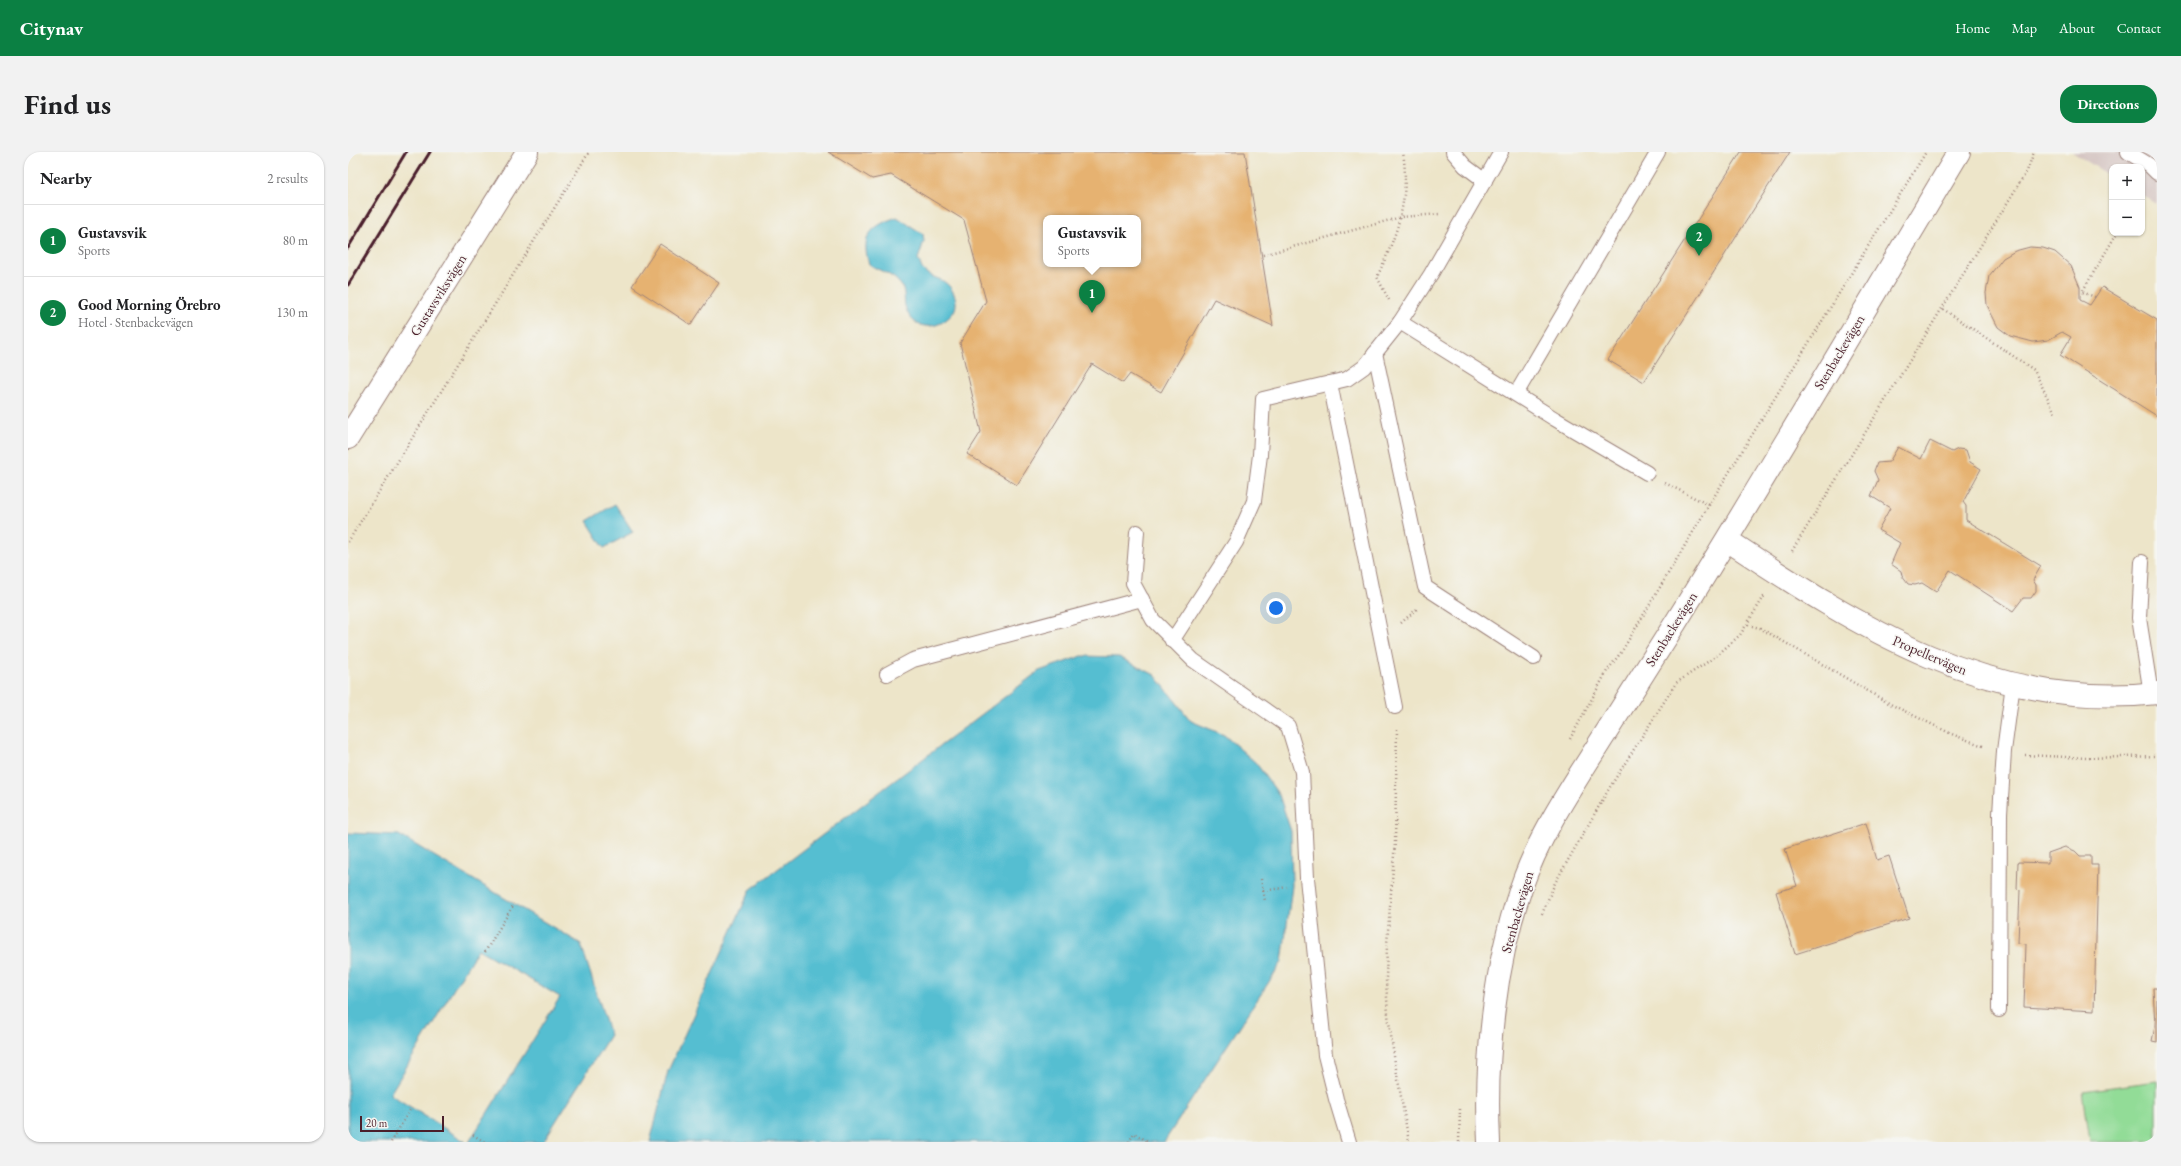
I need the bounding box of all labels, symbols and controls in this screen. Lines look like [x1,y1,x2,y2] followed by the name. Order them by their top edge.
[20,16,83,41] text: Citynav
[1955,19,1990,37] text: Home
[2012,19,2037,37] text: Map
[2059,19,2095,37] text: About
[2117,19,2161,37] text: Contact
[2060,85,2157,123] button: Directions
[24,86,111,122] text: Find us
[2109,164,2145,236] map controls
[2109,164,2145,200] button: +
[40,167,92,189] text: Nearby
[267,170,308,187] text: 2 results
[2109,200,2145,236] button: −
[1043,215,1141,267] popup
[78,223,147,242] text: Gustavsvik
[1058,223,1126,242] text: Gustavsvik
[1686,223,1712,256] pin: 2
[50,232,56,249] text: 1
[283,232,308,249] text: 80 m
[78,242,110,259] text: Sports
[1058,242,1090,259] text: Sports
[406,250,471,339] street label: Gustavsviksvägen
[1079,280,1105,313] pin: 1
[78,295,221,314] text: Good Morning Örebro
[50,304,56,321] text: 2
[277,304,308,321] text: 130 m
[1810,311,1869,393] street label: Stenbackevägen
[78,314,193,331] text: Hotel · Stenbackevägen
[1641,588,1701,670] street label: Stenbackevägen
[1266,598,1286,618] your location
[1890,631,1971,679] street label: Propellervägen
[1497,868,1537,955] street label: Stenbackevägen
[360,1114,444,1133] scale bar
[366,1116,387,1130] text: 20 m

